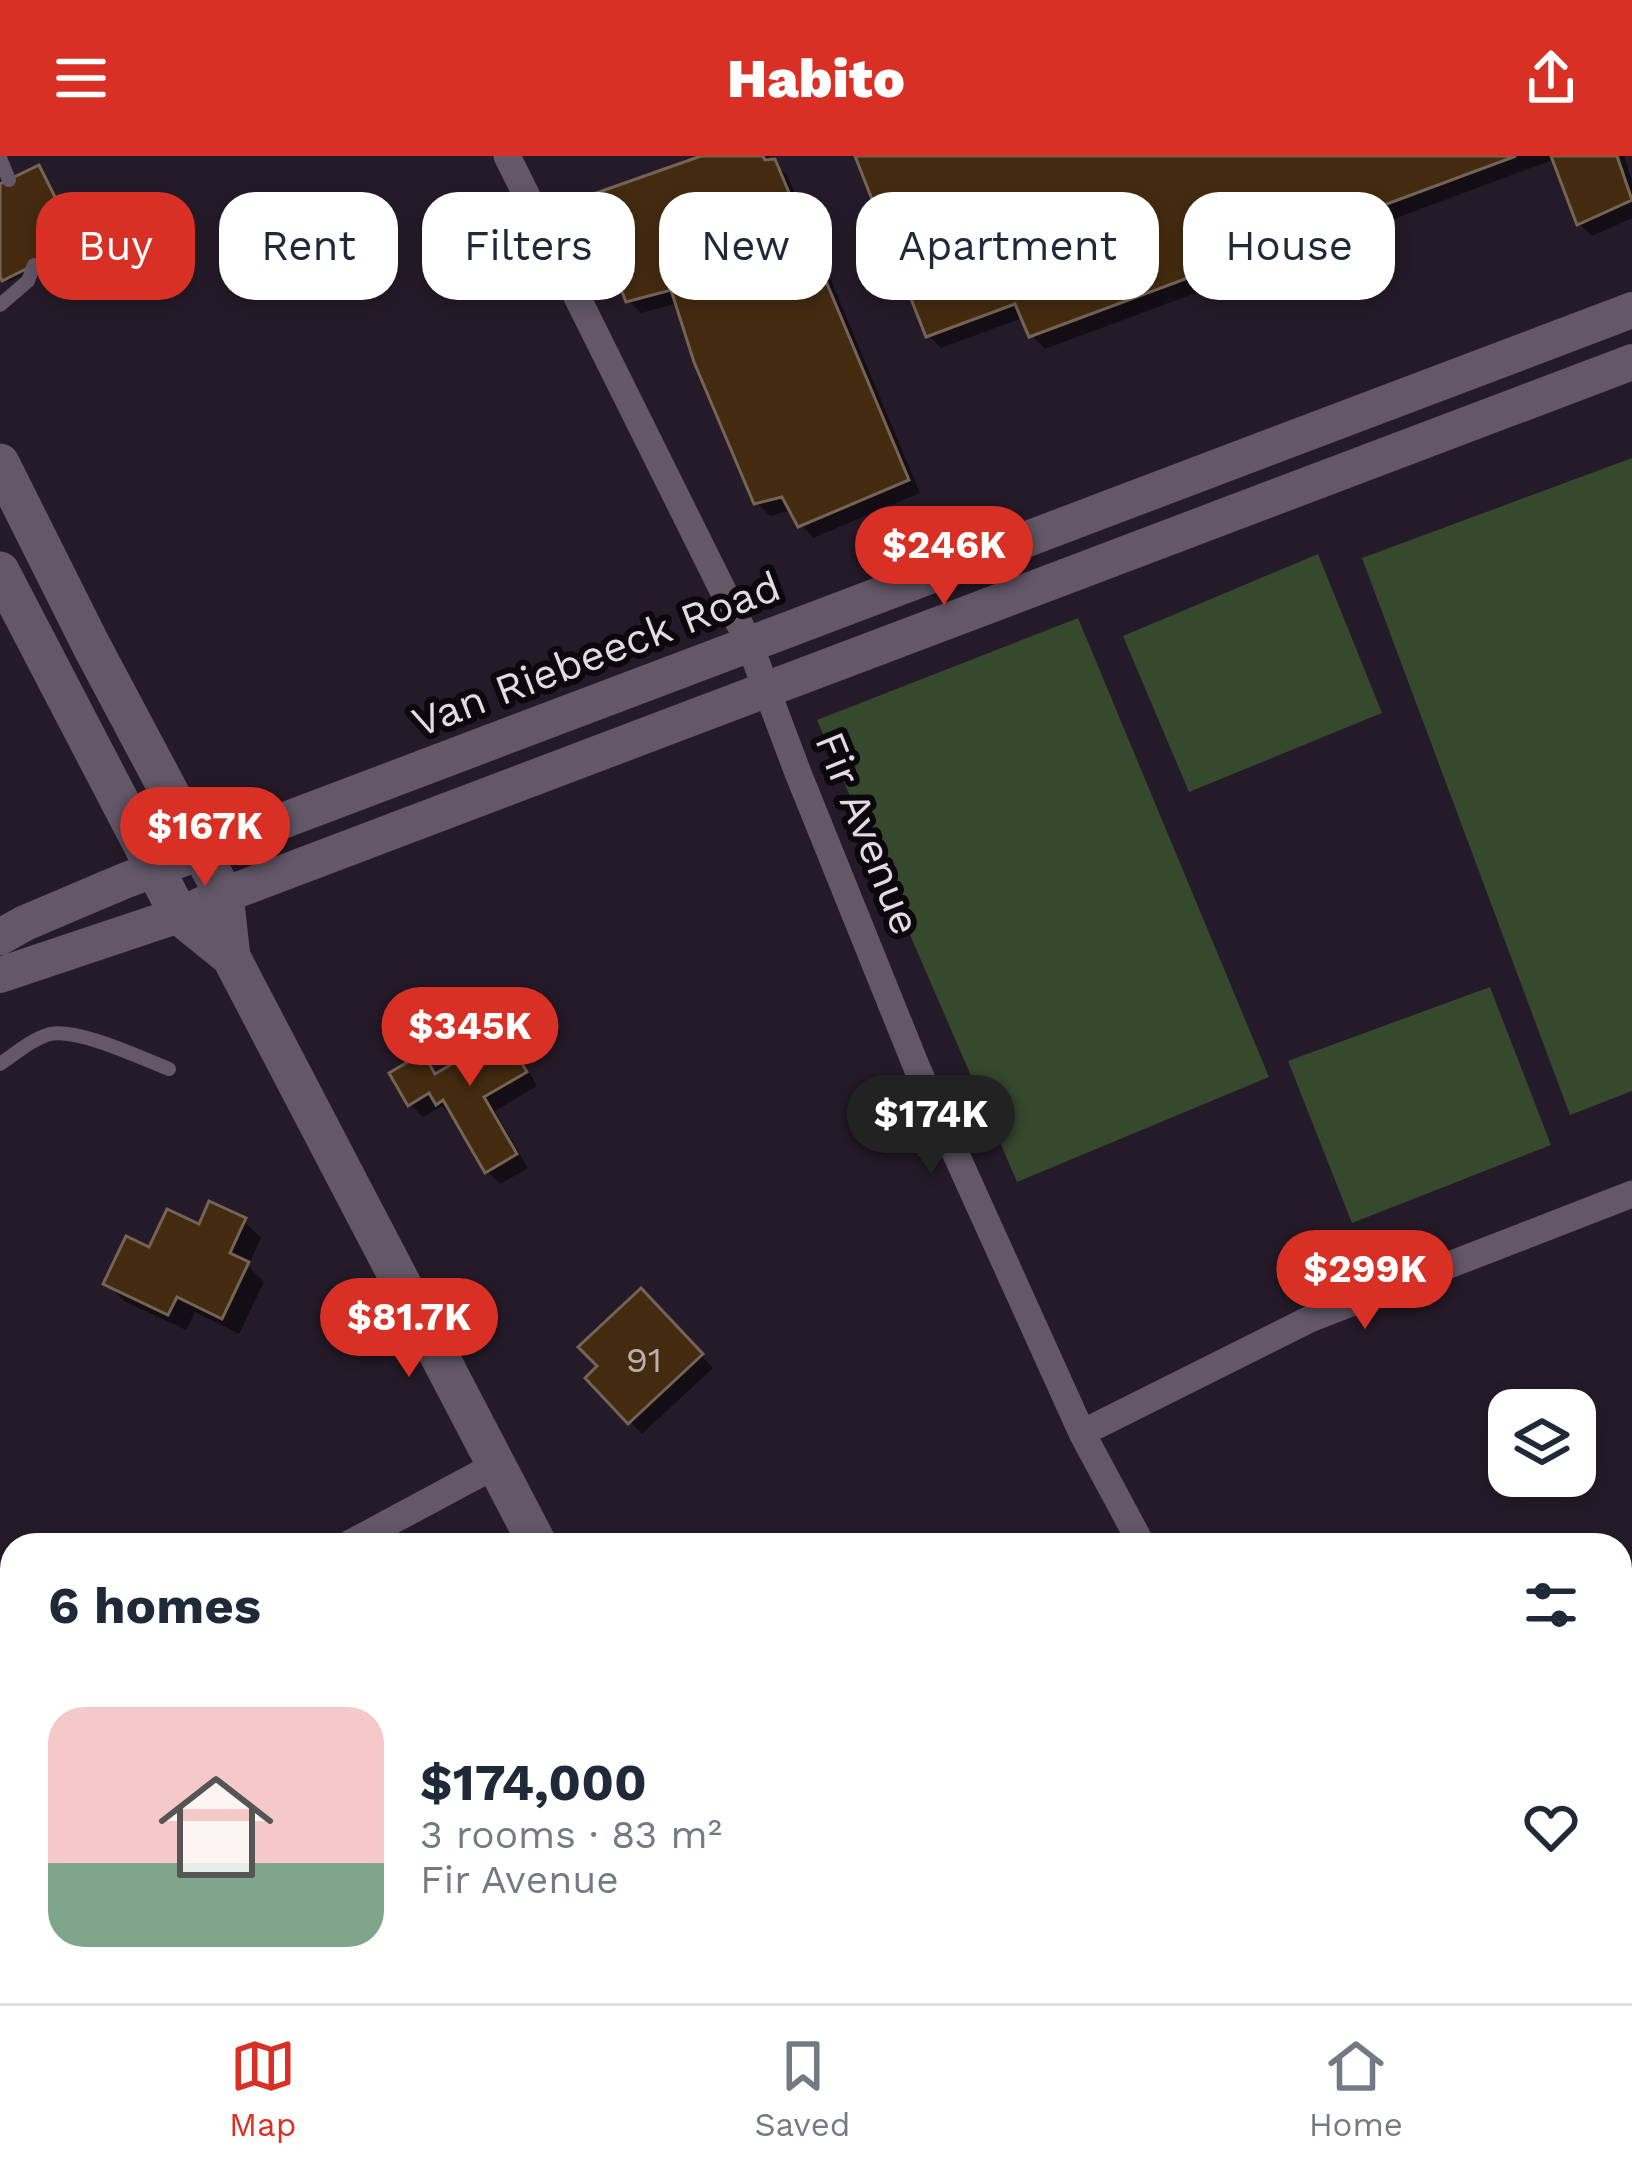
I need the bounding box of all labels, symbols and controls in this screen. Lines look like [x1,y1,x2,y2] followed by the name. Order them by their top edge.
[48,45,114,111] icon: menu
[1518,45,1584,111] icon: share
[727,47,905,110] text: Habito
[36,192,195,300] chip: Buy
[219,192,398,300] chip: Rent
[422,192,635,300] chip: Filters
[659,192,832,300] chip: New
[856,192,1159,300] chip: Apartment
[1183,192,1395,300] chip: House
[860,506,1028,608] pin: $246K
[882,522,1006,567] text: $246K
[405,561,787,747] street label: Van Riebeeck Road
[805,725,931,941] street label: Fir Avenue
[121,787,289,889] pin: $167K
[147,803,263,848] text: $167K
[386,987,554,1089] pin: $345K
[408,1003,532,1048] text: $345K
[847,1075,1015,1177] pin: $174K
[874,1091,988,1136] text: $174K
[1281,1230,1449,1332] pin: $299K
[1303,1246,1427,1291] text: $299K
[311,1278,507,1380] pin: $81.7K
[347,1294,471,1339] text: $81.7K
[626,1339,662,1381] house number: 91
[1488,1389,1596,1497] map controls
[1488,1389,1596,1497] button: layers
[1518,1572,1584,1638] icon: filters
[48,1576,261,1635] text: 6 homes
[420,1753,647,1812] text: $174,000
[144,1755,288,1899] icon: home
[1518,1794,1584,1860] icon: heart
[420,1812,722,1857] text: 3 rooms · 83 m²
[420,1857,619,1902] text: Fir Avenue
[229,2033,296,2144] tab: Map
[755,2033,850,2144] tab: Saved
[1309,2033,1403,2144] tab: Home

